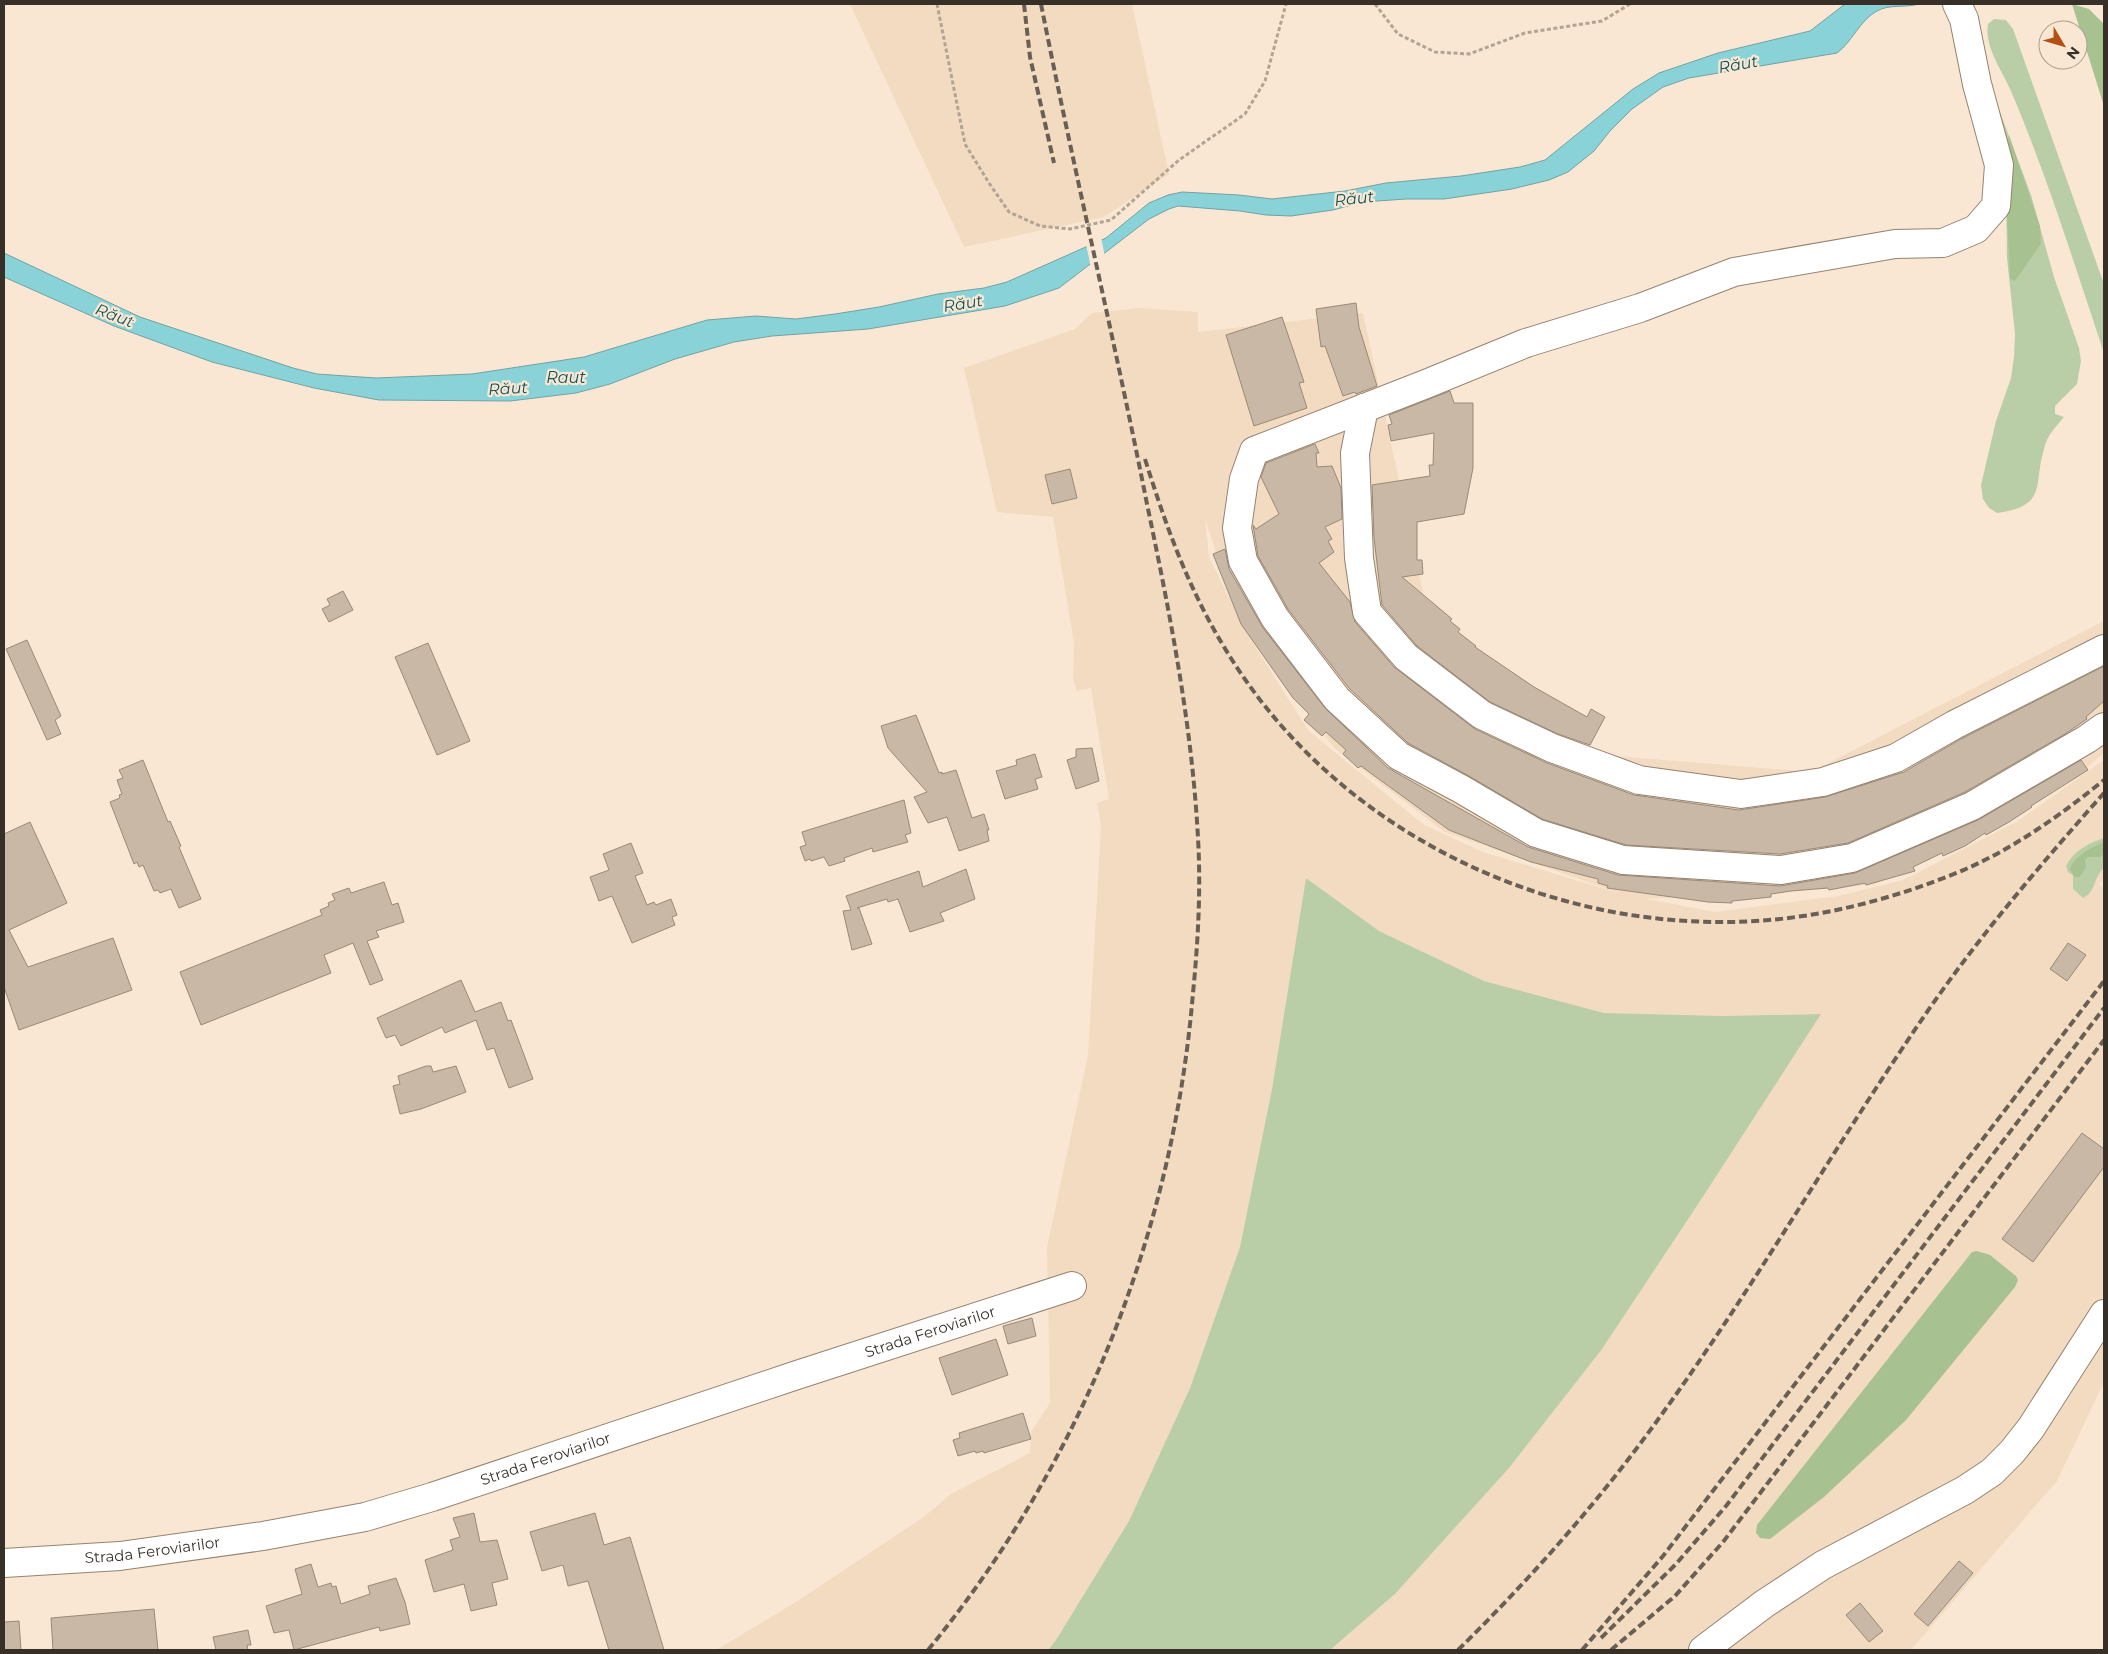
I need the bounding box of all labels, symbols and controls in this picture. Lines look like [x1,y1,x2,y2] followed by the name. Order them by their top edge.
[2038,20,2088,70] north arrow
[2063,43,2084,63] text: N
[1717,52,1760,77] water label: Răut
[1333,187,1375,210] water label: Răut
[942,291,985,316] water label: Răut
[93,299,137,332] water label: Răut
[546,368,586,387] water label: Raut
[488,378,529,399] water label: Răut
[862,1301,998,1361] street label: Strada Feroviarilor
[478,1428,613,1489] street label: Strada Feroviarilor
[84,1532,221,1567] street label: Strada Feroviarilor

